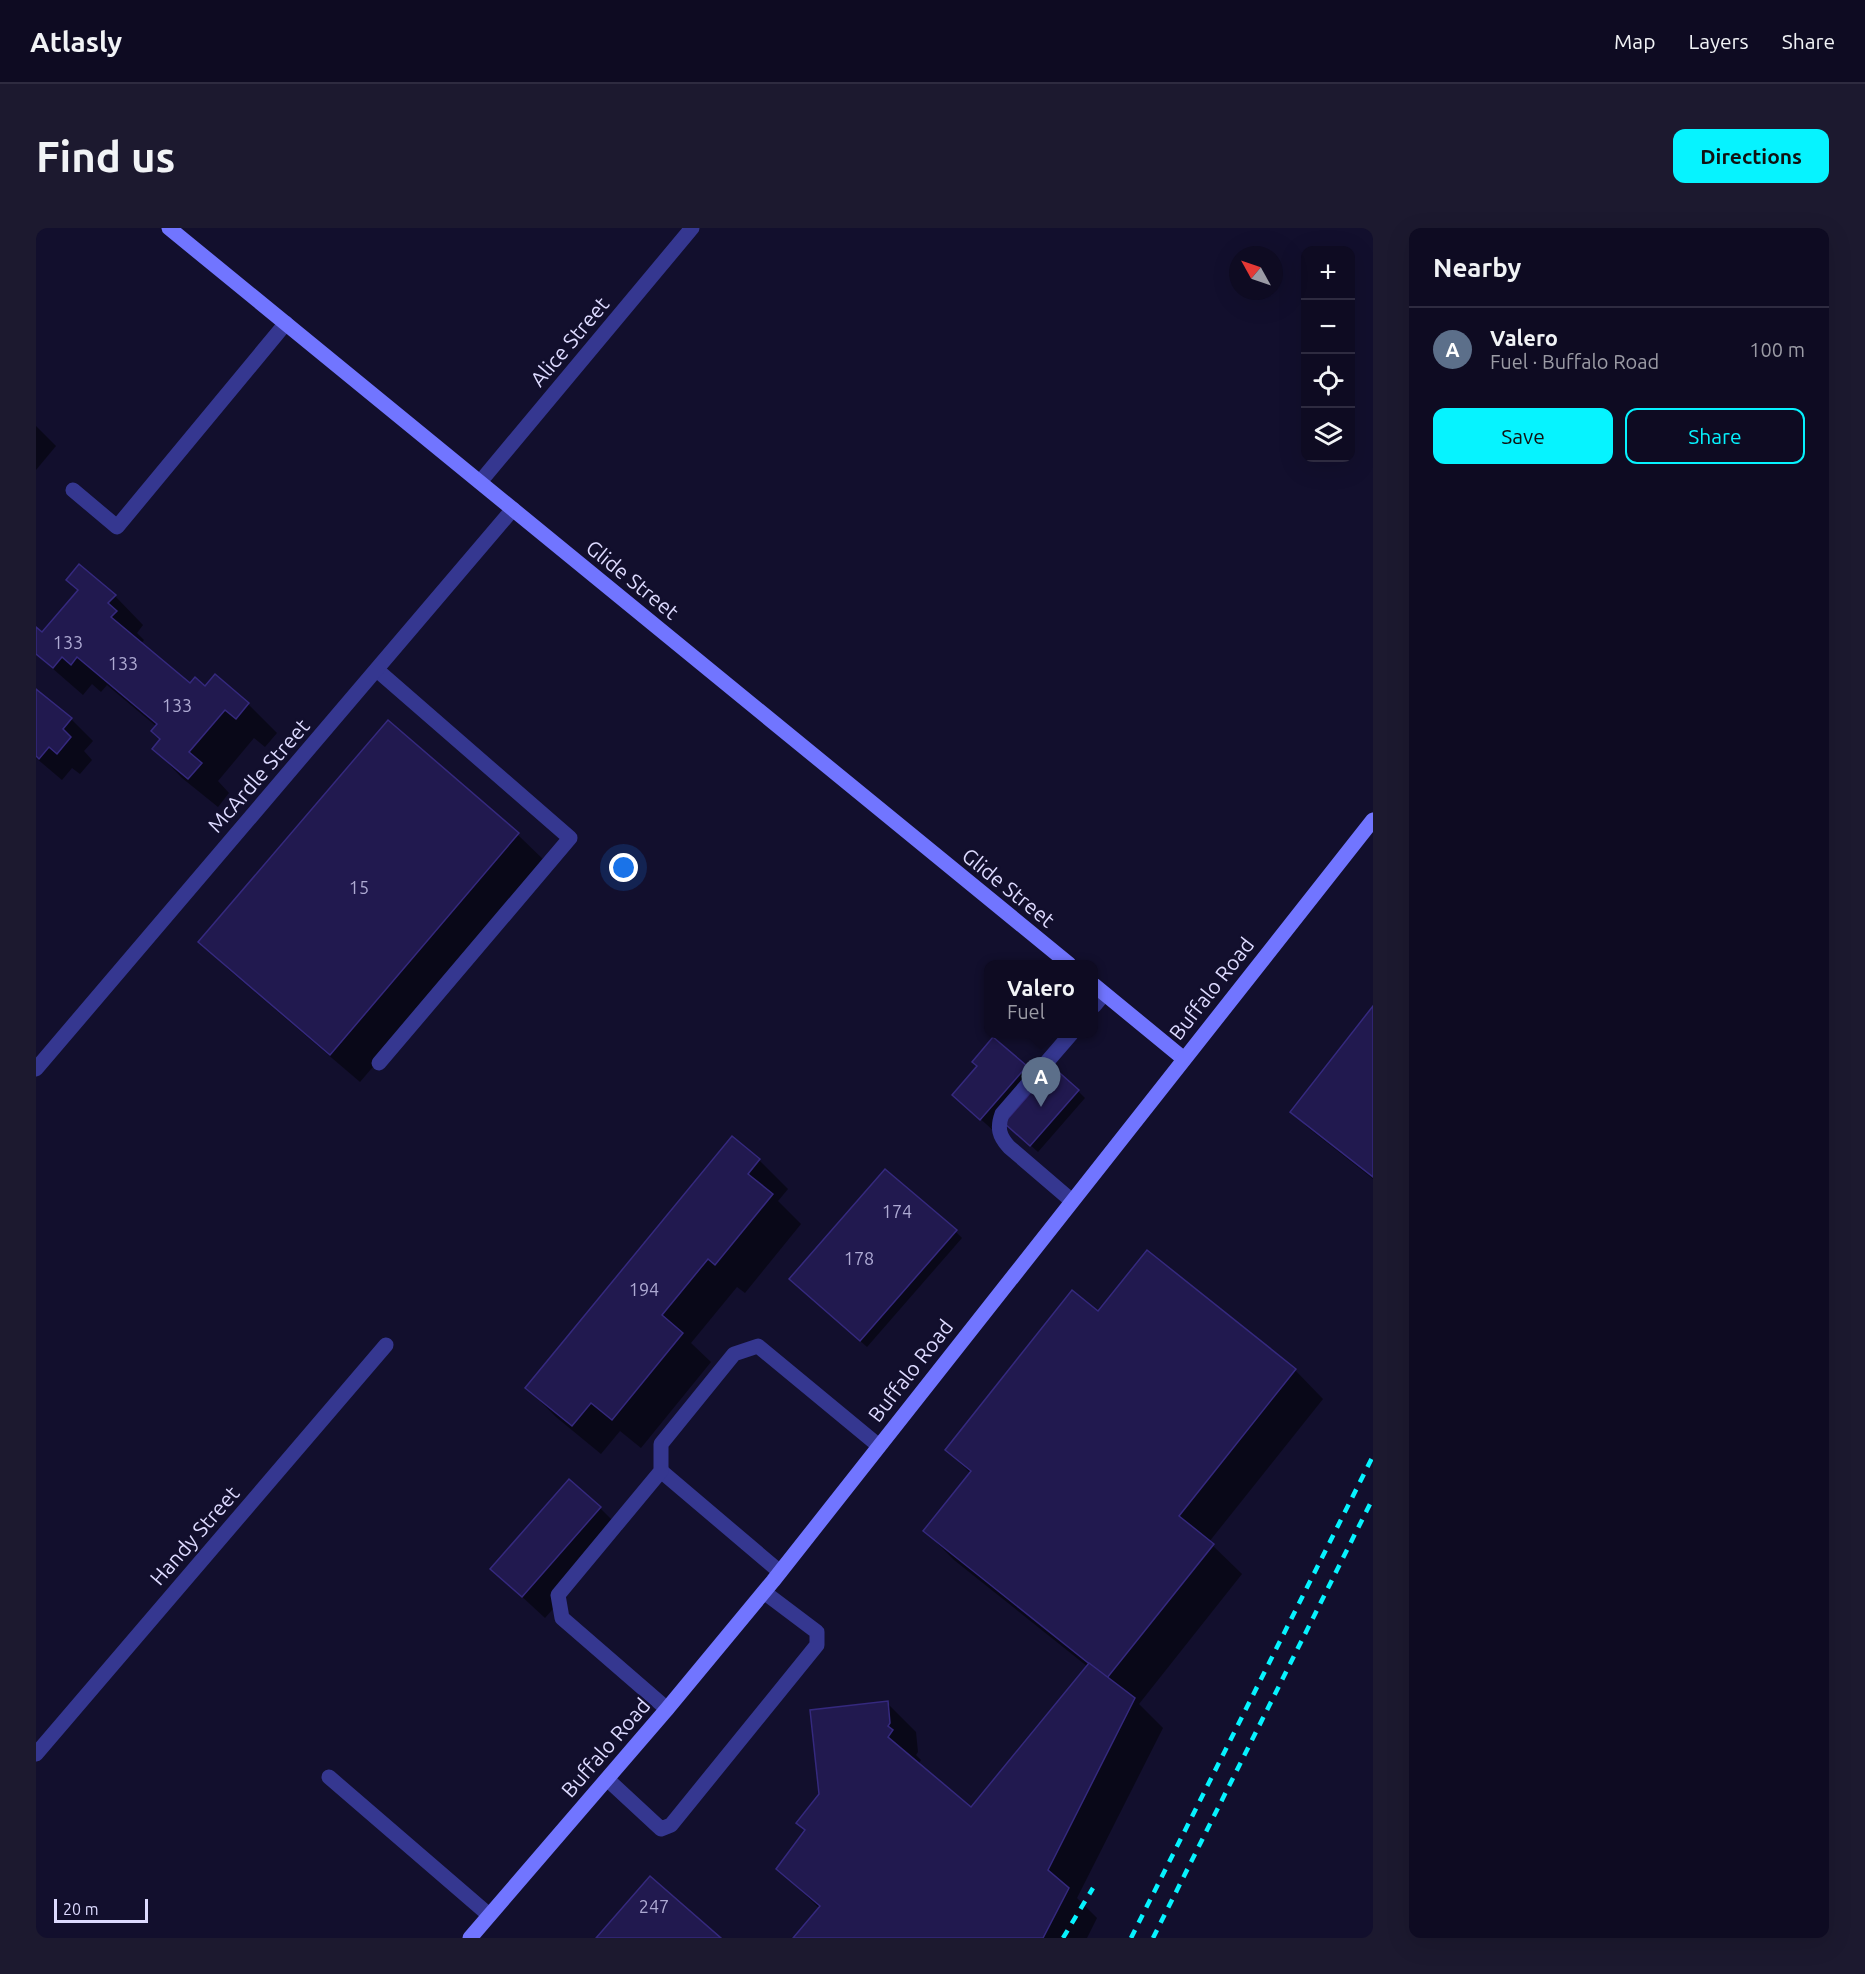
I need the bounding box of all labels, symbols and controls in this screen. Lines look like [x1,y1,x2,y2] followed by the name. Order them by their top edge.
[30,26,122,57] text: Atlasly
[1614,29,1655,53] text: Map
[1688,29,1749,53] text: Layers
[1782,29,1835,53] text: Share
[1673,129,1829,183] button: Directions
[36,133,175,180] text: Find us
[1229,246,1283,300] north arrow
[1301,246,1355,462] map controls
[1301,246,1355,300] button: +
[1433,253,1521,282] text: Nearby
[525,292,613,391] street label: Alice Street
[1301,300,1355,354] button: −
[1490,325,1558,350] text: Valero
[1445,338,1460,361] text: A
[1749,338,1805,361] text: 100 m
[1490,350,1659,373] text: Fuel · Buffalo Road
[1301,354,1355,408] button: locate
[1301,408,1355,462] button: layers
[1433,408,1613,464] button: Save
[1625,408,1805,464] button: Share
[582,535,684,624] street label: Glide Street
[53,632,83,652] house number: 133
[108,653,138,673] house number: 133
[162,695,192,715] house number: 133
[202,714,314,837] street label: McArdle Street
[958,843,1060,932] street label: Glide Street
[609,853,638,882] your location
[349,877,369,897] house number: 15
[1164,932,1259,1044] street label: Buffalo Road
[984,960,1098,1038] popup
[1007,975,1075,1000] text: Valero
[1007,1000,1045,1023] text: Fuel
[1022,1058,1060,1107] pin: A
[882,1201,912,1221] house number: 174
[844,1248,874,1268] house number: 178
[629,1279,659,1299] house number: 194
[863,1314,958,1426] street label: Buffalo Road
[145,1481,244,1590] street label: Handy Street
[556,1693,655,1802] street label: Buffalo Road
[54,1896,148,1924] scale bar
[639,1896,669,1916] house number: 247
[63,1900,99,1918] text: 20 m

